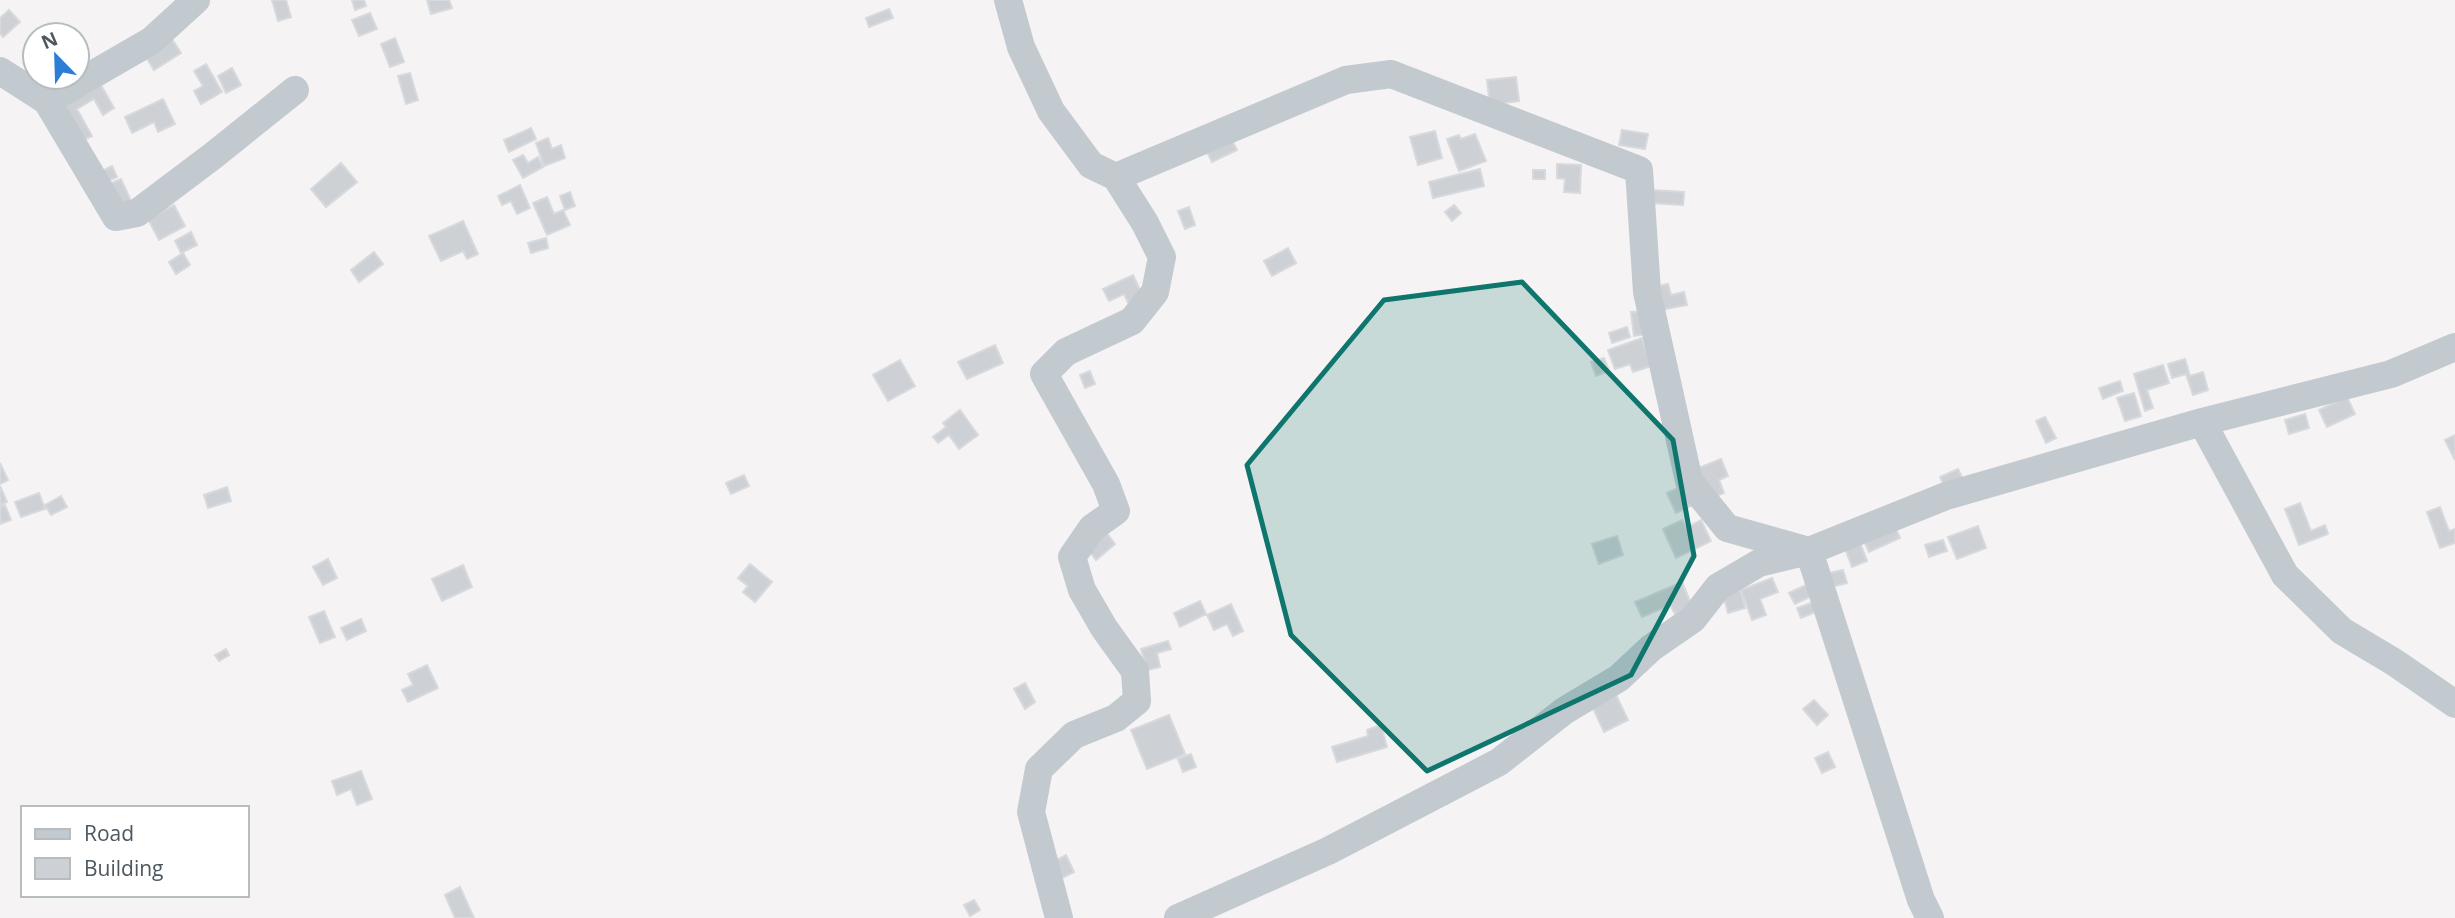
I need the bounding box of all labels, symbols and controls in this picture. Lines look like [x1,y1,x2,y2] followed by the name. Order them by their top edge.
[21,21,91,91] north arrow
[37,25,62,55] text: N
[21,806,248,897] legend
[84,819,134,847] text: Road
[84,854,163,882] text: Building

